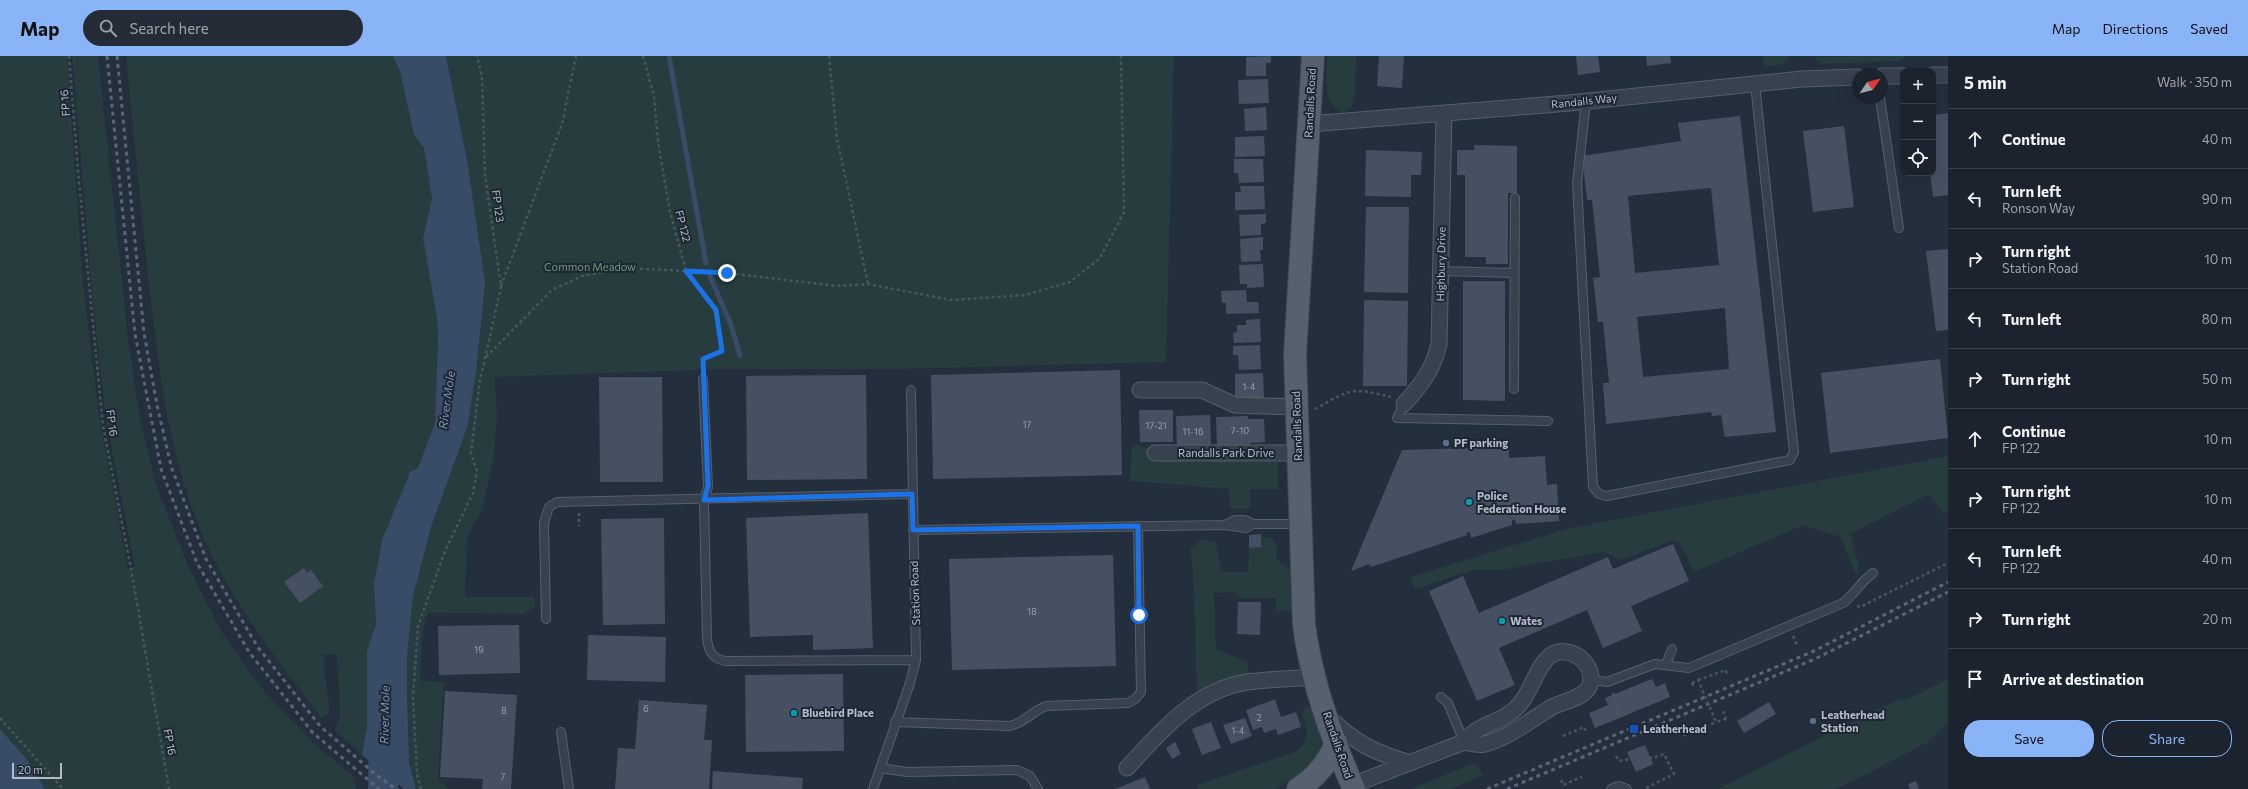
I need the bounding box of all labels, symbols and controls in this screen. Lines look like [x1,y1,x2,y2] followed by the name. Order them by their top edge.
[83,10,363,46] search box
[20,17,59,40] text: Map
[97,17,119,39] icon: search
[129,19,209,37] text: Search here
[2052,20,2081,37] text: Map
[2103,20,2168,37] text: Directions
[2190,20,2228,37] text: Saved
[1301,68,1318,138] street label: Randalls Road
[1852,68,1888,104] north arrow
[1900,68,1936,176] map controls
[1900,68,1936,104] button: +
[1964,72,2007,93] text: 5 min
[2157,74,2232,90] text: Walk · 350 m
[57,89,72,117] street label: FP 16
[1550,91,1618,110] street label: Randalls Way
[1900,104,1936,140] button: −
[1964,128,1986,150] icon: ahead
[2002,130,2066,148] text: Continue
[2202,131,2232,147] text: 40 m
[1900,140,1936,176] button: locate
[2002,182,2061,200] text: Turn left
[1964,188,1986,210] icon: left
[490,189,507,223] street label: FP 123
[2202,191,2232,207] text: 90 m
[2002,200,2075,216] text: Ronson Way
[673,209,694,243] street label: FP 122
[1433,226,1448,301] street label: Highbury Drive
[2002,242,2071,260] text: Turn right
[1964,248,1986,270] icon: right
[2204,251,2232,267] text: 10 m
[544,260,636,273] park label: Common Meadow
[2002,260,2078,276] text: Station Road
[718,264,736,282] route end
[1964,308,1986,330] icon: left
[2002,310,2061,328] text: Turn left
[2202,311,2232,327] text: 80 m
[1964,368,1986,390] icon: right
[435,369,457,430] water label: River Mole
[2002,370,2071,388] text: Turn right
[2202,371,2232,387] text: 50 m
[1242,381,1256,392] house number: 1-4
[1289,391,1304,461] street label: Randalls Road
[104,409,121,437] street label: FP 16
[1023,419,1032,430] house number: 17
[1145,420,1167,431] house number: 17-21
[2002,422,2066,440] text: Continue
[1231,425,1249,436] house number: 7-10
[1183,426,1203,437] house number: 11-16
[1964,428,1986,450] icon: ahead
[2204,431,2232,447] text: 10 m
[1454,436,1508,449] place label: PF parking
[1441,438,1451,448] marker: PF parking
[2002,440,2040,456] text: FP 122
[1178,446,1274,459] street label: Randalls Park Drive
[2002,482,2071,500] text: Turn right
[1964,488,1986,510] icon: right
[1477,489,1566,515] place label: Police Federation House
[2204,491,2232,507] text: 10 m
[1464,497,1474,507] marker: Police Federation House
[2002,500,2040,516] text: FP 122
[2002,542,2061,560] text: Turn left
[1964,548,1986,570] icon: left
[2202,551,2232,567] text: 40 m
[907,560,922,626] street label: Station Road
[2002,560,2040,576] text: FP 122
[1027,606,1037,617] house number: 18
[1130,606,1148,624] route start
[1964,608,1986,630] icon: right
[2002,610,2071,628] text: Turn right
[2203,611,2232,627] text: 20 m
[1510,614,1542,627] place label: Wates
[1497,616,1507,626] marker: Wates
[474,644,484,655] house number: 19
[1964,668,1986,690] icon: arrive
[2002,670,2144,688] text: Arrive at destination
[376,685,392,744] water label: River Mole
[643,703,649,714] house number: 6
[501,705,507,716] house number: 8
[802,706,874,719] place label: Bluebird Place
[789,708,799,718] marker: Bluebird Place
[1821,708,1885,734] place label: Leatherhead Station
[1321,710,1356,780] street label: Randalls Road
[1257,712,1262,723] house number: 2
[1808,716,1818,726] marker: Leatherhead Station
[1964,720,2094,757] button: Save
[2102,720,2232,757] button: Share
[1643,722,1707,735] place label: Leatherhead
[1628,723,1640,735] marker: Leatherhead
[1231,725,1245,736] house number: 1-4
[162,728,179,757] street label: FP 16
[12,761,62,780] scale bar
[18,763,43,776] text: 20 m
[501,771,506,782] house number: 7

